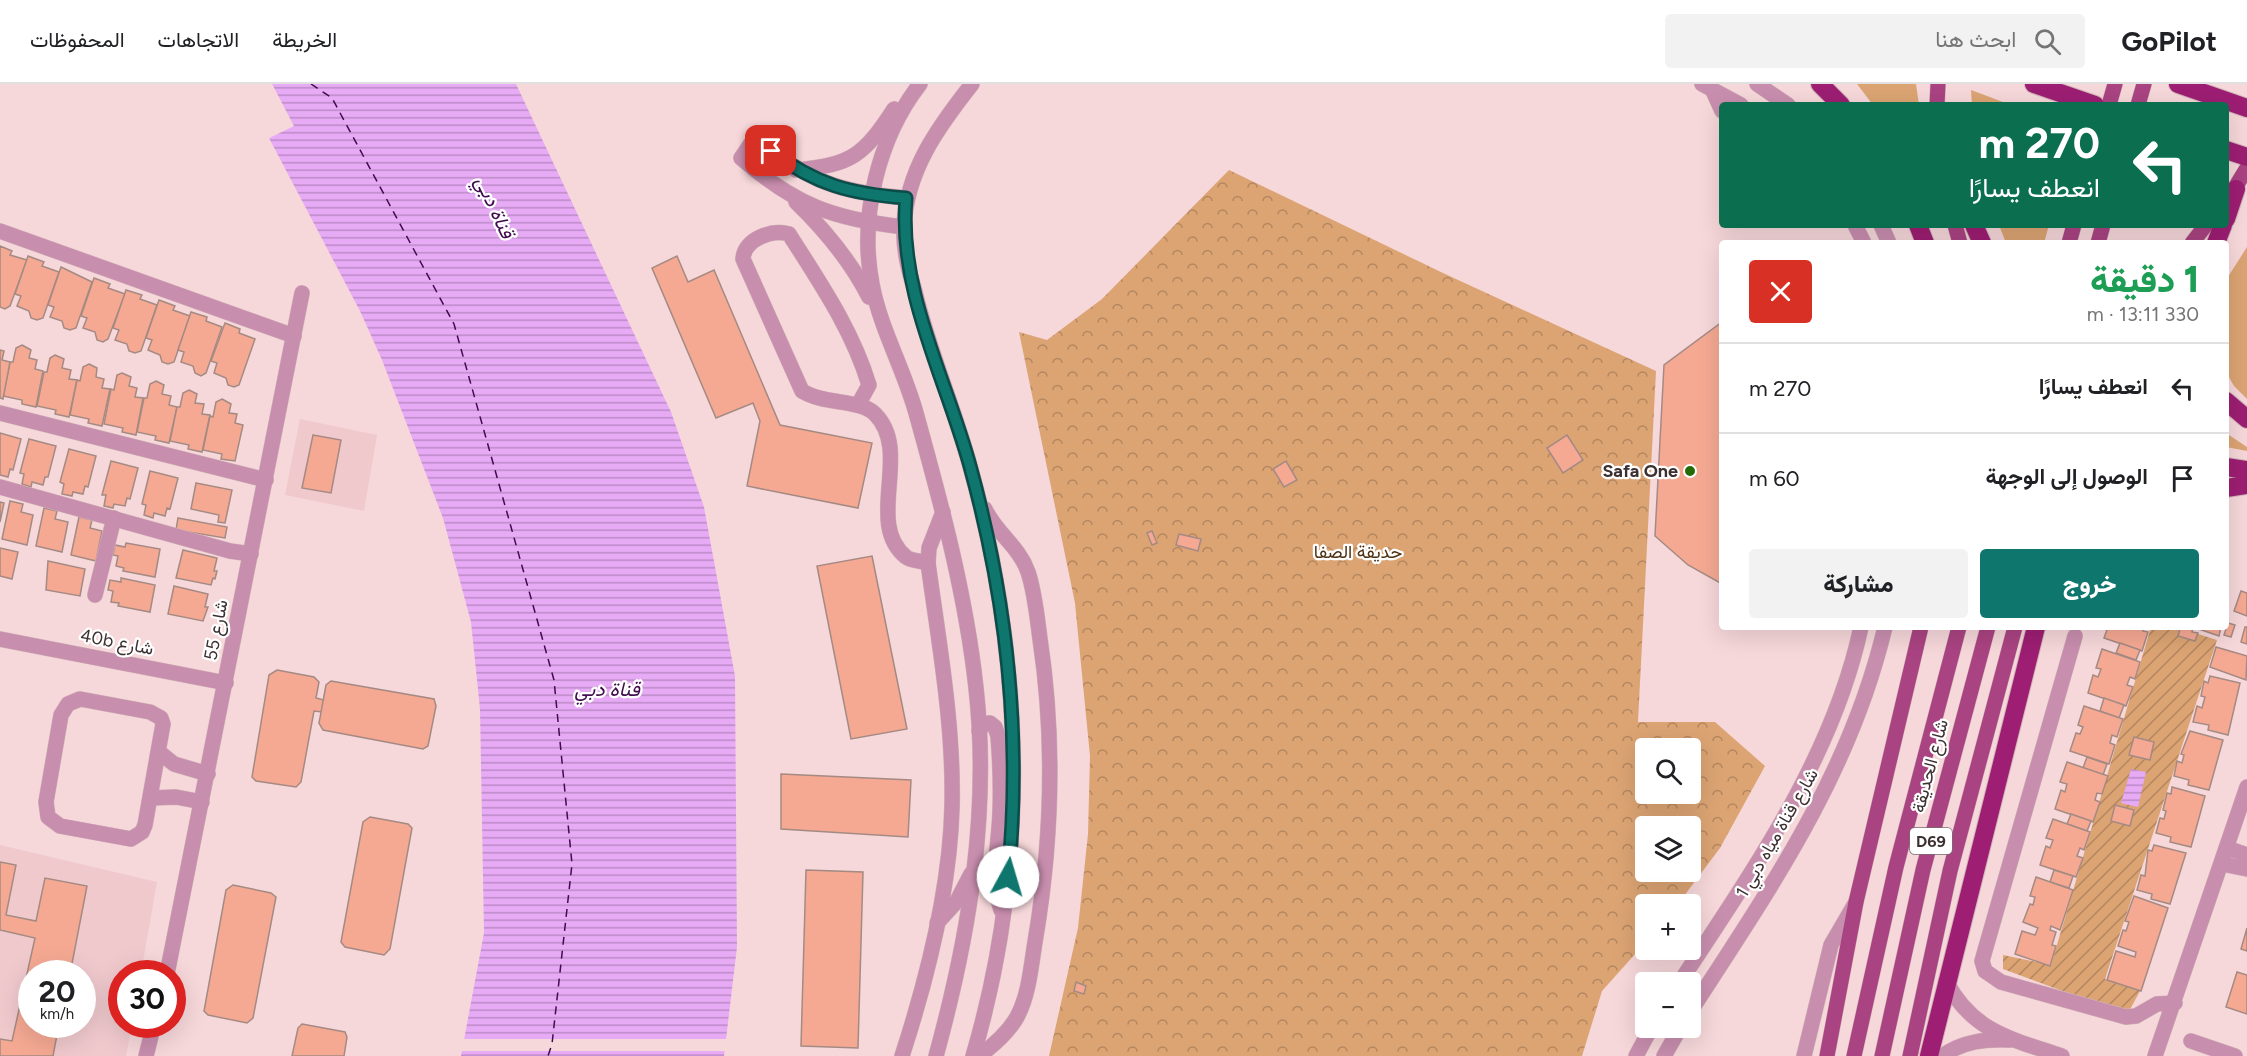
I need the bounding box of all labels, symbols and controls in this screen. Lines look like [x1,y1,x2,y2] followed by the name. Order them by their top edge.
[1665,14,2085,68] search box
[2121,24,2217,58] text: GoPilot
[2031,25,2064,58] icon: search
[1935,26,2016,53] text: ابحث هنا
[30,27,125,52] text: المحفوظات
[158,27,239,52] text: الاتجاهات
[272,27,337,52] text: الخريطة
[1978,118,2100,169] text: 270 m
[745,125,796,176] pin
[2121,126,2199,204] icon: left
[754,134,787,167] icon: arrive
[1969,171,2100,204] text: انعطف يسارًا
[466,172,521,246] water label: قناة دبي
[2090,258,2199,301] text: 1 دقيقة
[1749,260,1812,323] button: close
[2087,302,2199,326] text: 330 m · 13:11
[2166,372,2199,405] icon: left
[2039,373,2148,400] text: انعطف يسارًا
[1749,375,1811,402] text: 270 m
[1602,460,1678,482] place label: Safa One
[2166,462,2199,495] icon: arrive
[1985,463,2148,490] text: الوصول إلى الوجهة
[1683,464,1697,478] marker: Safa One
[1749,465,1800,492] text: 60 m
[1314,541,1402,563] park label: حديقة الصفا
[1749,549,1968,618] button: مشاركة
[1980,549,2199,618] button: خروج
[199,598,234,662] street label: شارع 55
[78,624,155,661] street label: 40b شارع
[574,677,642,706] water label: قناة دبي
[1907,717,1954,815] street label: شارع الحديقة
[1635,738,1701,1038] map controls
[1635,738,1701,804] button: search
[1731,765,1826,903] street label: شارع قناة مياه دبي 1
[1635,816,1701,882] button: layers
[1910,828,1952,854] road number: D69
[976,845,1040,909] position arrow
[1635,894,1701,960] button: +
[108,960,186,1038] speed limit sign: 30
[1635,972,1701,1038] button: −
[39,973,75,1010] text: 20
[40,1005,74,1023] text: km/h

